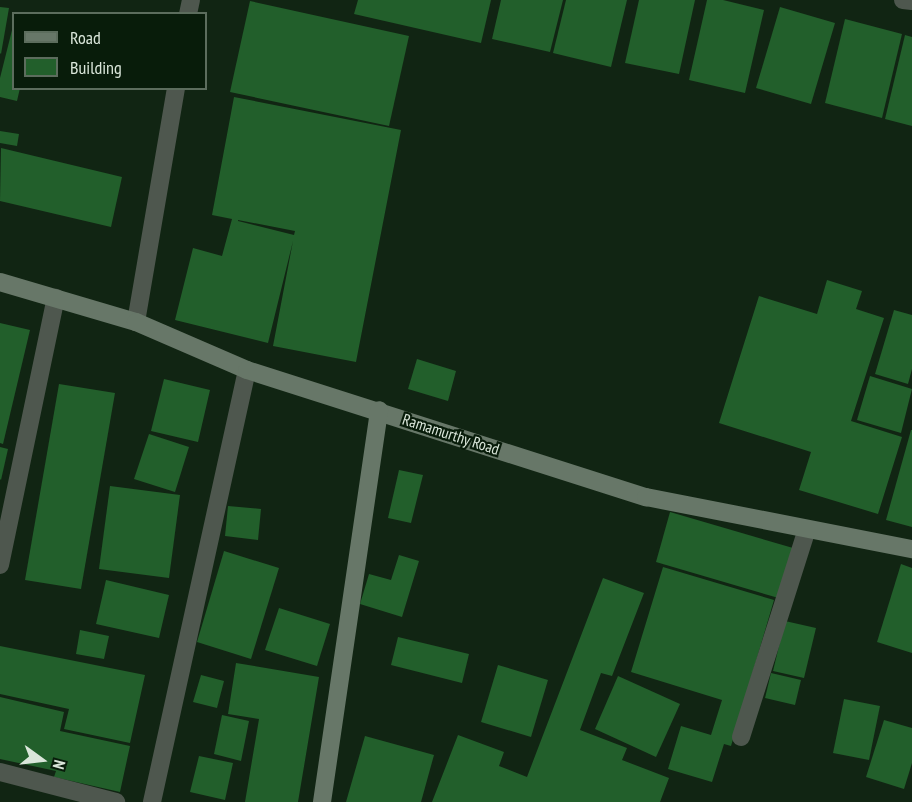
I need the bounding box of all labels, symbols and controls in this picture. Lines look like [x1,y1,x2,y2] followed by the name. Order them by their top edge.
[12,12,207,90] legend
[70,26,101,49] text: Road
[70,56,122,79] text: Building
[400,409,502,459] street label: Ramamurthy Road
[12,730,72,790] north arrow
[49,758,70,771] text: N

